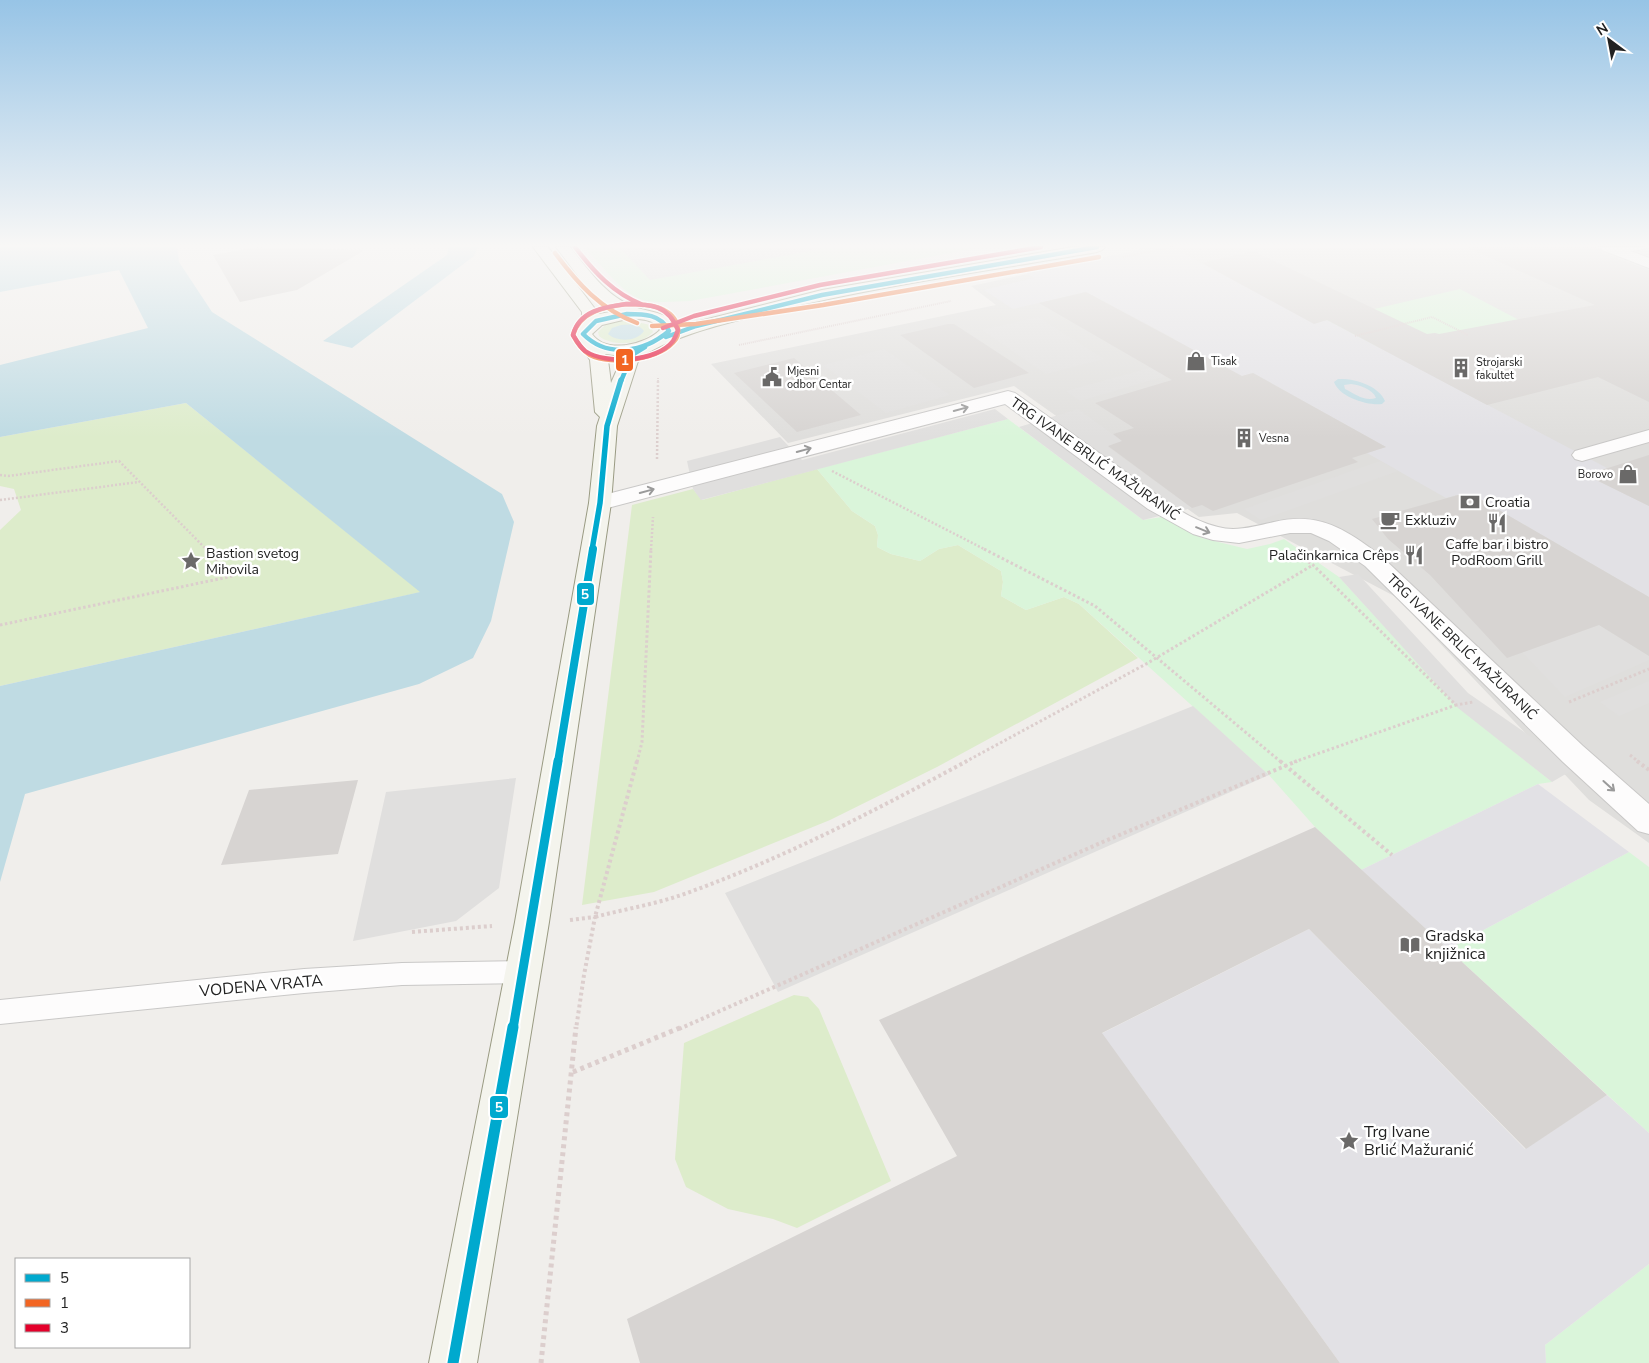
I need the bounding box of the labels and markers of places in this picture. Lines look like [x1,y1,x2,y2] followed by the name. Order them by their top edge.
[1185,350,1207,372] shop icon: Tisak
[1211,354,1237,369] place label: Tisak
[1476,355,1522,383] place label: Strojarski fakultet
[1450,357,1472,379] building icon: Strojarski fakultet
[787,364,852,392] place label: Mjesni odbor Centar
[761,366,783,388] public building icon: Mjesni odbor Centar
[1233,427,1255,449] building icon: Vesna
[1258,431,1289,446] place label: Vesna
[1617,463,1639,485] shop icon: Borovo
[1578,467,1613,482] place label: Borovo
[1459,491,1481,513] bank icon: Croatia
[1485,493,1530,512] place label: Croatia
[1379,509,1401,531] cafe icon: Exkluziv
[1405,511,1457,530] place label: Exkluziv
[1486,512,1508,534] restaurant icon: Caffe bar i bistro PodRoom Grill
[1445,535,1549,570] place label: Caffe bar i bistro PodRoom Grill
[206,544,299,579] place label: Bastion svetog Mihovila
[1403,544,1425,566] restaurant icon: Palačinkarnica Crêps
[1269,546,1399,565] place label: Palačinkarnica Crêps
[180,550,202,572] place icon: Bastion svetog Mihovila
[1425,925,1486,965] place label: Gradska knjižnica
[1399,934,1421,956] library icon: Gradska knjižnica
[1364,1121,1474,1161] place label: Trg Ivane Brlić Mažuranić
[1338,1130,1360,1152] place icon: Trg Ivane Brlić Mažuranić

